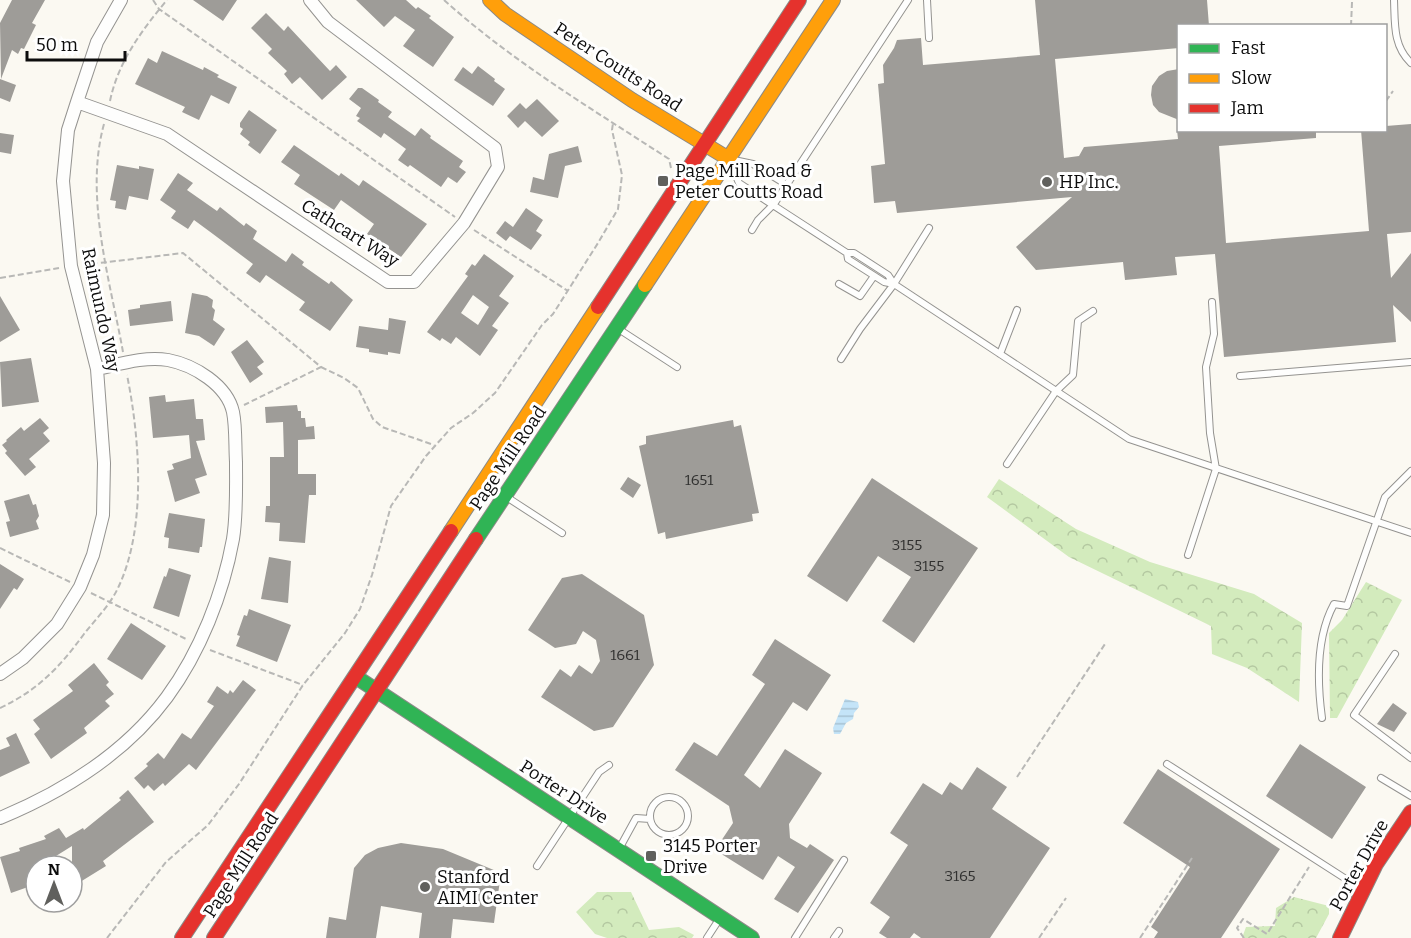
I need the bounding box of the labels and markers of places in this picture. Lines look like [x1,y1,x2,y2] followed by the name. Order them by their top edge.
[675,160,823,203] place label: Page Mill Road & Peter Coutts Road
[1059,171,1118,193] place label: HP Inc.
[656,174,670,188] marker: Page Mill Road & Peter Coutts Road
[1040,175,1054,189] marker: HP Inc.
[663,835,757,878] place label: 3145 Porter Drive
[644,849,658,863] marker: 3145 Porter Drive
[437,866,538,909] place label: Stanford AIMI Center
[418,880,432,894] marker: Stanford AIMI Center

